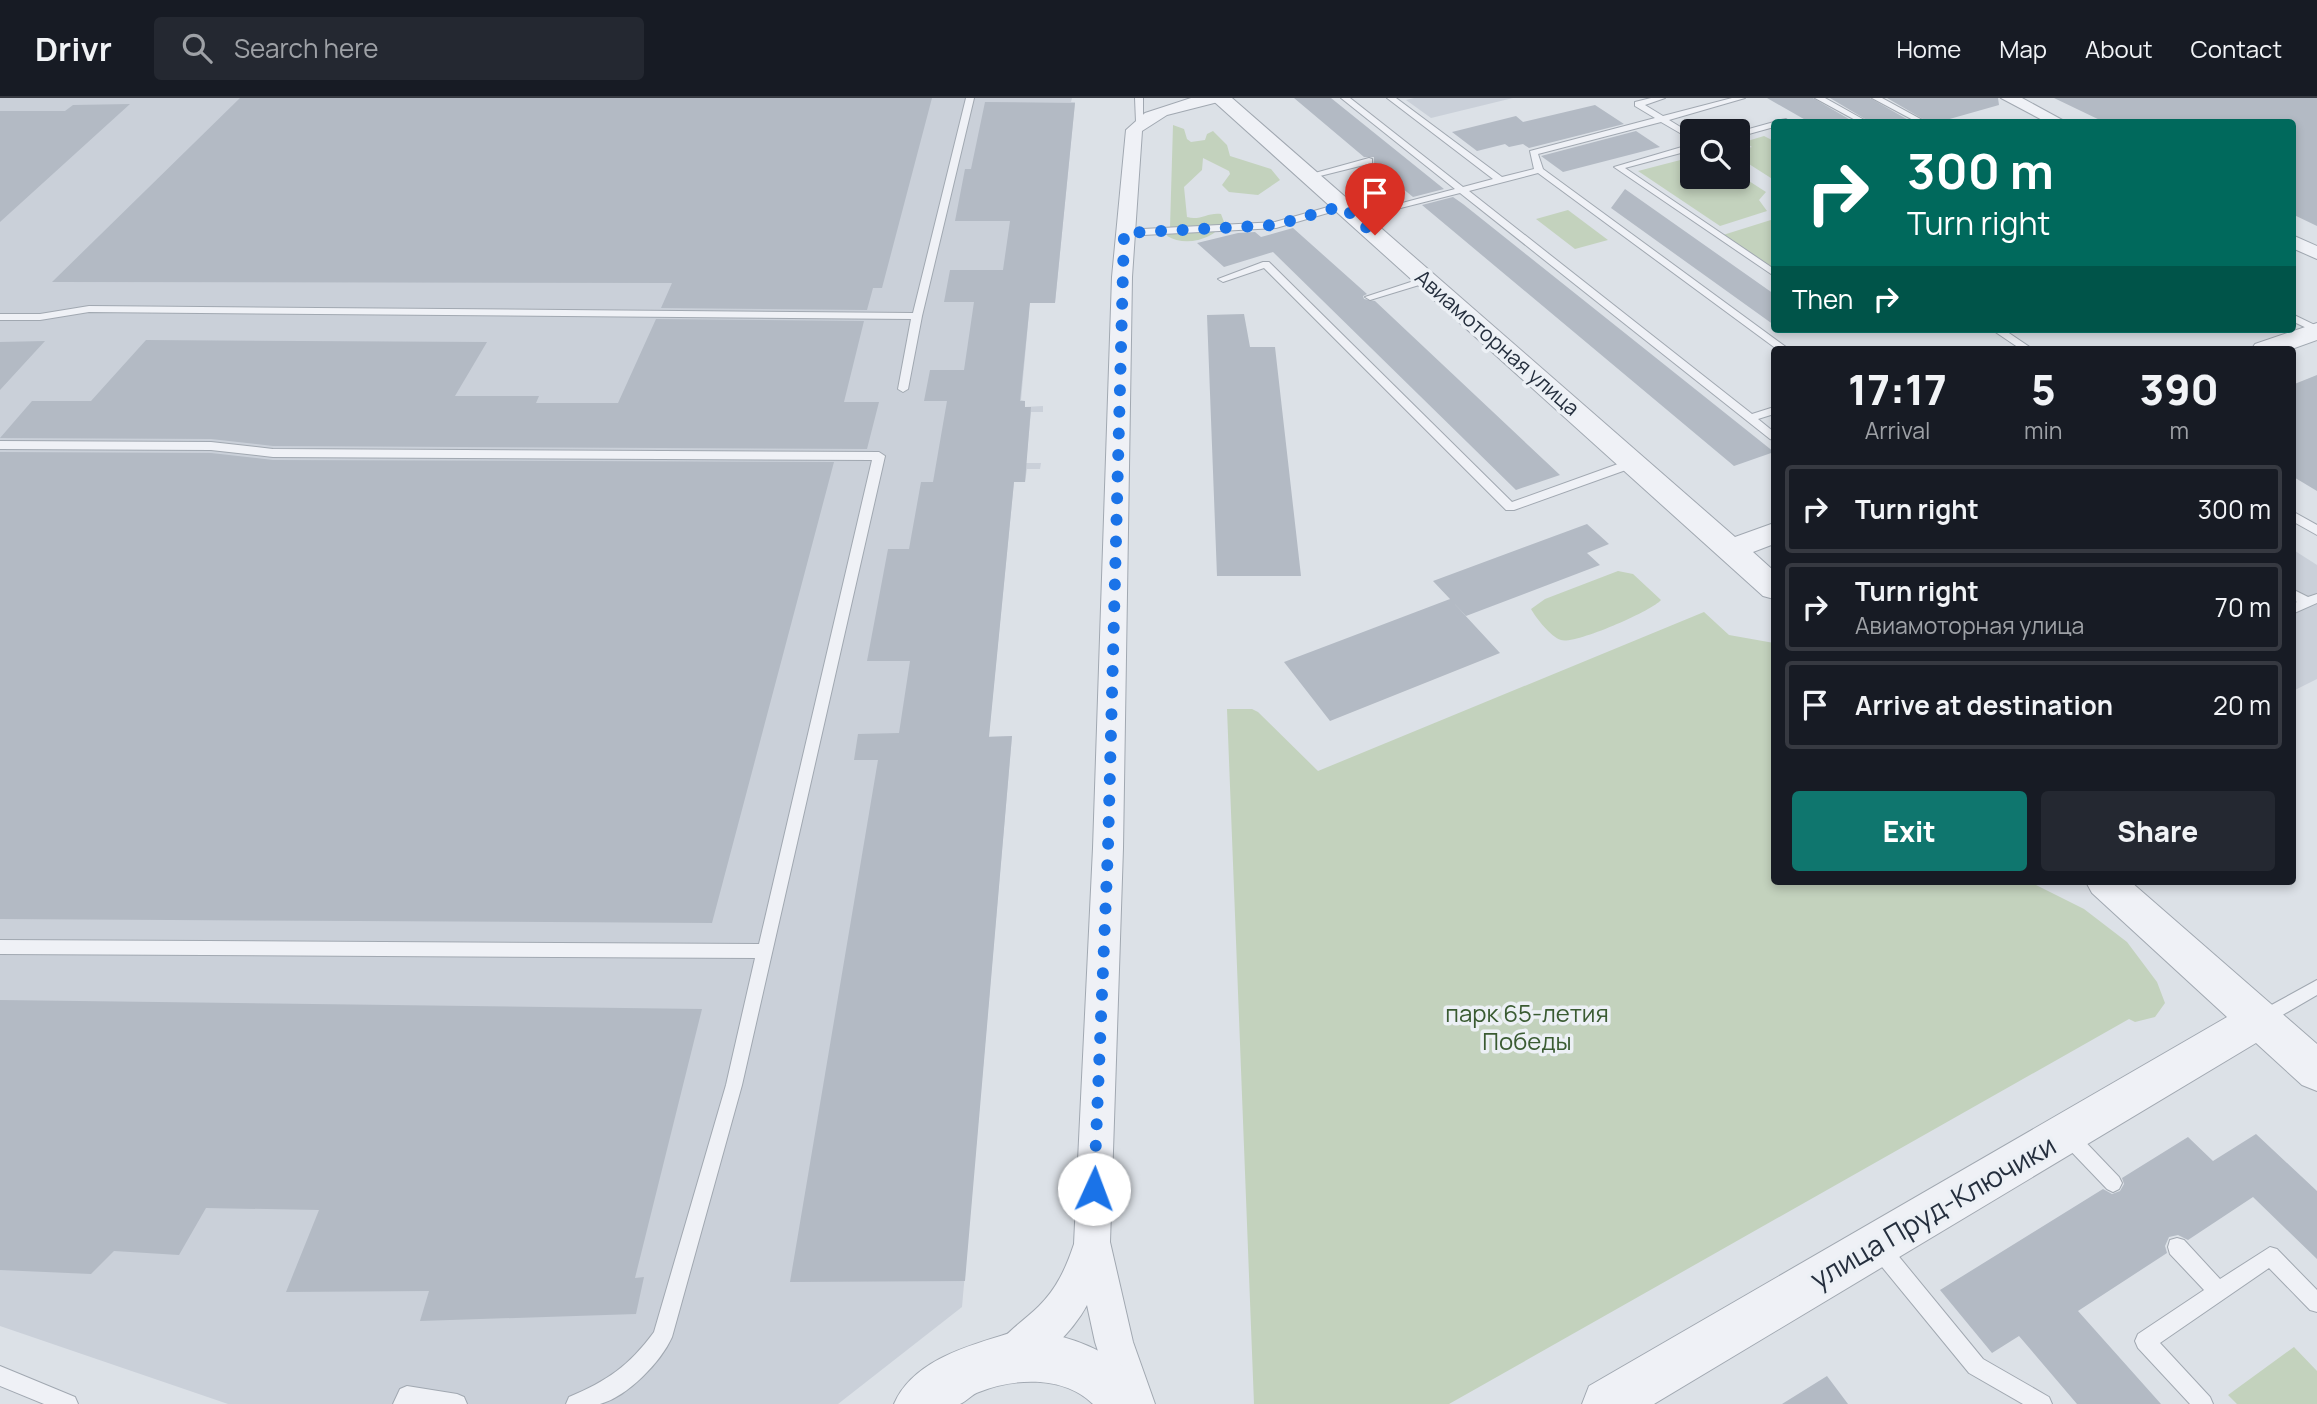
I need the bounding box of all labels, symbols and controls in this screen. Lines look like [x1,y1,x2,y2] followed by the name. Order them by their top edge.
[154,17,644,80] search box
[35,26,112,71] text: Drivr
[178,29,216,67] icon: search
[234,30,378,66] text: Search here
[1896,32,1961,65] text: Home
[1999,32,2047,65] text: Map
[2085,32,2153,65] text: About
[2191,32,2282,65] text: Contact
[1680,119,1750,189] map controls
[1680,119,1750,189] button: search
[1907,137,2054,204] text: 300 m
[1792,147,1883,238] icon: right
[1345,163,1405,235] pin
[1356,174,1394,212] icon: arrive
[1907,201,2050,245] text: Turn right
[1409,263,1586,421] street label: Авиамоторная улица
[1867,280,1905,318] icon: right
[1792,281,1853,317] text: Then
[1848,360,1947,418] text: 17:17
[2031,360,2056,418] text: 5
[2140,360,2219,418] text: 390
[1865,414,1930,446] text: Arrival
[2024,414,2063,446] text: min
[2169,414,2189,446] text: m
[1796,490,1834,528] icon: right
[1855,491,1979,527] text: Turn right
[2198,491,2271,527] text: 300 m
[1855,573,1979,609] text: Turn right
[1796,588,1834,626] icon: right
[2215,589,2271,625] text: 70 m
[1855,609,2084,641] text: Авиамоторная улица
[1796,686,1834,724] icon: arrive
[1855,687,2113,723] text: Arrive at destination
[2213,687,2271,723] text: 20 m
[1792,791,2027,871] button: Exit
[2041,791,2275,871] button: Share
[1445,996,1609,1057] park label: парк 65-летия Победы
[1803,1125,2062,1297] street label: улица Пруд-Ключики
[1057,1152,1131,1226] position arrow

